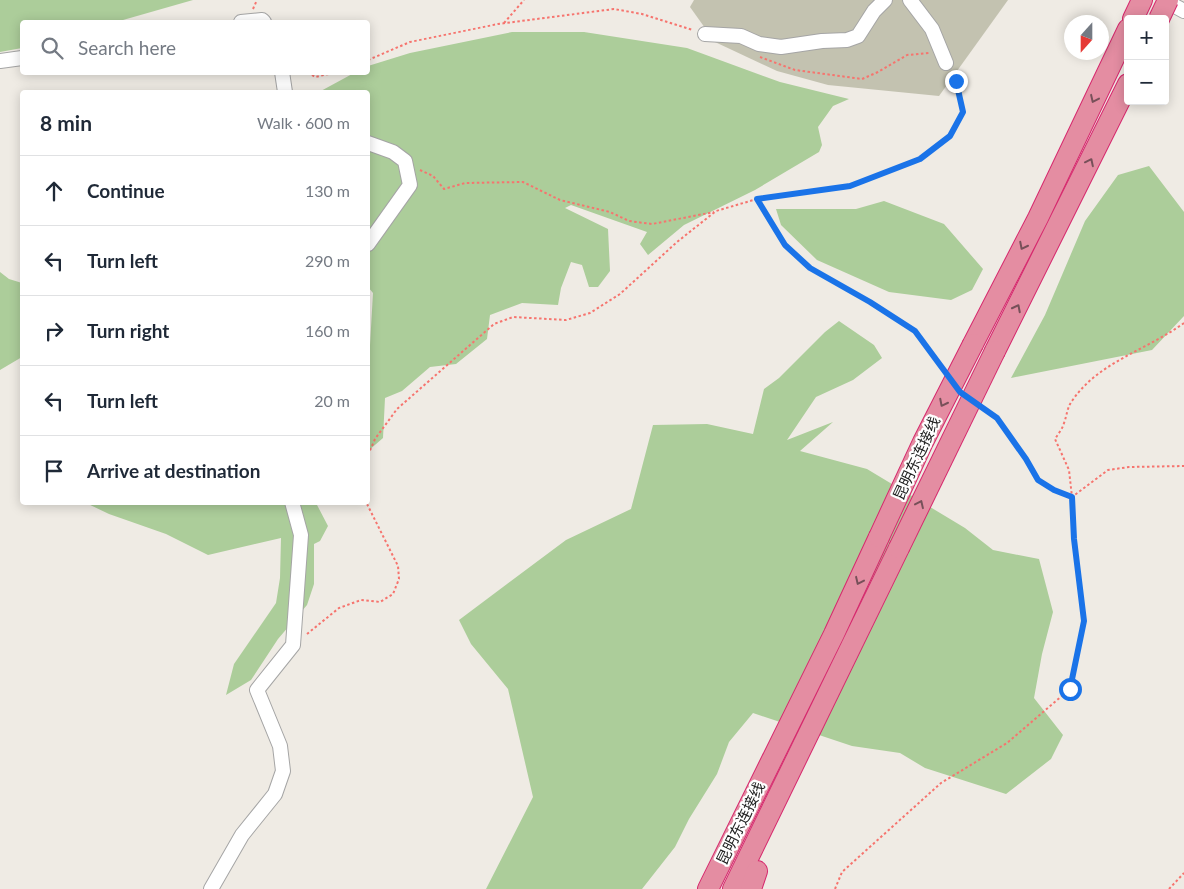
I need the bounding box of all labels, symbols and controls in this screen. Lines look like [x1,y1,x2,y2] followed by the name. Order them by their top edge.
[1064,15,1109,60] north arrow
[1124,15,1169,105] map controls
[1124,15,1169,60] button: +
[20,20,370,75] search box
[38,34,66,62] icon: search
[78,36,176,59] text: Search here
[1124,60,1169,105] button: −
[945,70,968,93] route end
[1090,94,1100,103] one-way arrow
[40,110,92,135] text: 8 min
[257,113,350,132] text: Walk · 600 m
[1084,158,1094,167] one-way arrow
[40,177,68,205] icon: ahead
[87,179,165,202] text: Continue
[305,181,350,200] text: 130 m
[1019,240,1029,249] one-way arrow
[40,247,68,275] icon: left
[87,249,158,272] text: Turn left
[305,251,350,270] text: 290 m
[1011,304,1021,313] one-way arrow
[40,317,68,345] icon: right
[87,319,169,342] text: Turn right
[305,321,350,340] text: 160 m
[40,387,68,415] icon: left
[87,389,158,412] text: Turn left
[314,391,350,410] text: 20 m
[939,397,949,406] one-way arrow
[889,413,943,503] street label: 昆明东连接线
[40,457,68,485] icon: arrive
[87,459,260,482] text: Arrive at destination
[914,500,925,509] one-way arrow
[854,576,865,585] one-way arrow
[1059,678,1082,701] route start
[712,779,768,867] street label: 昆明东连接线

